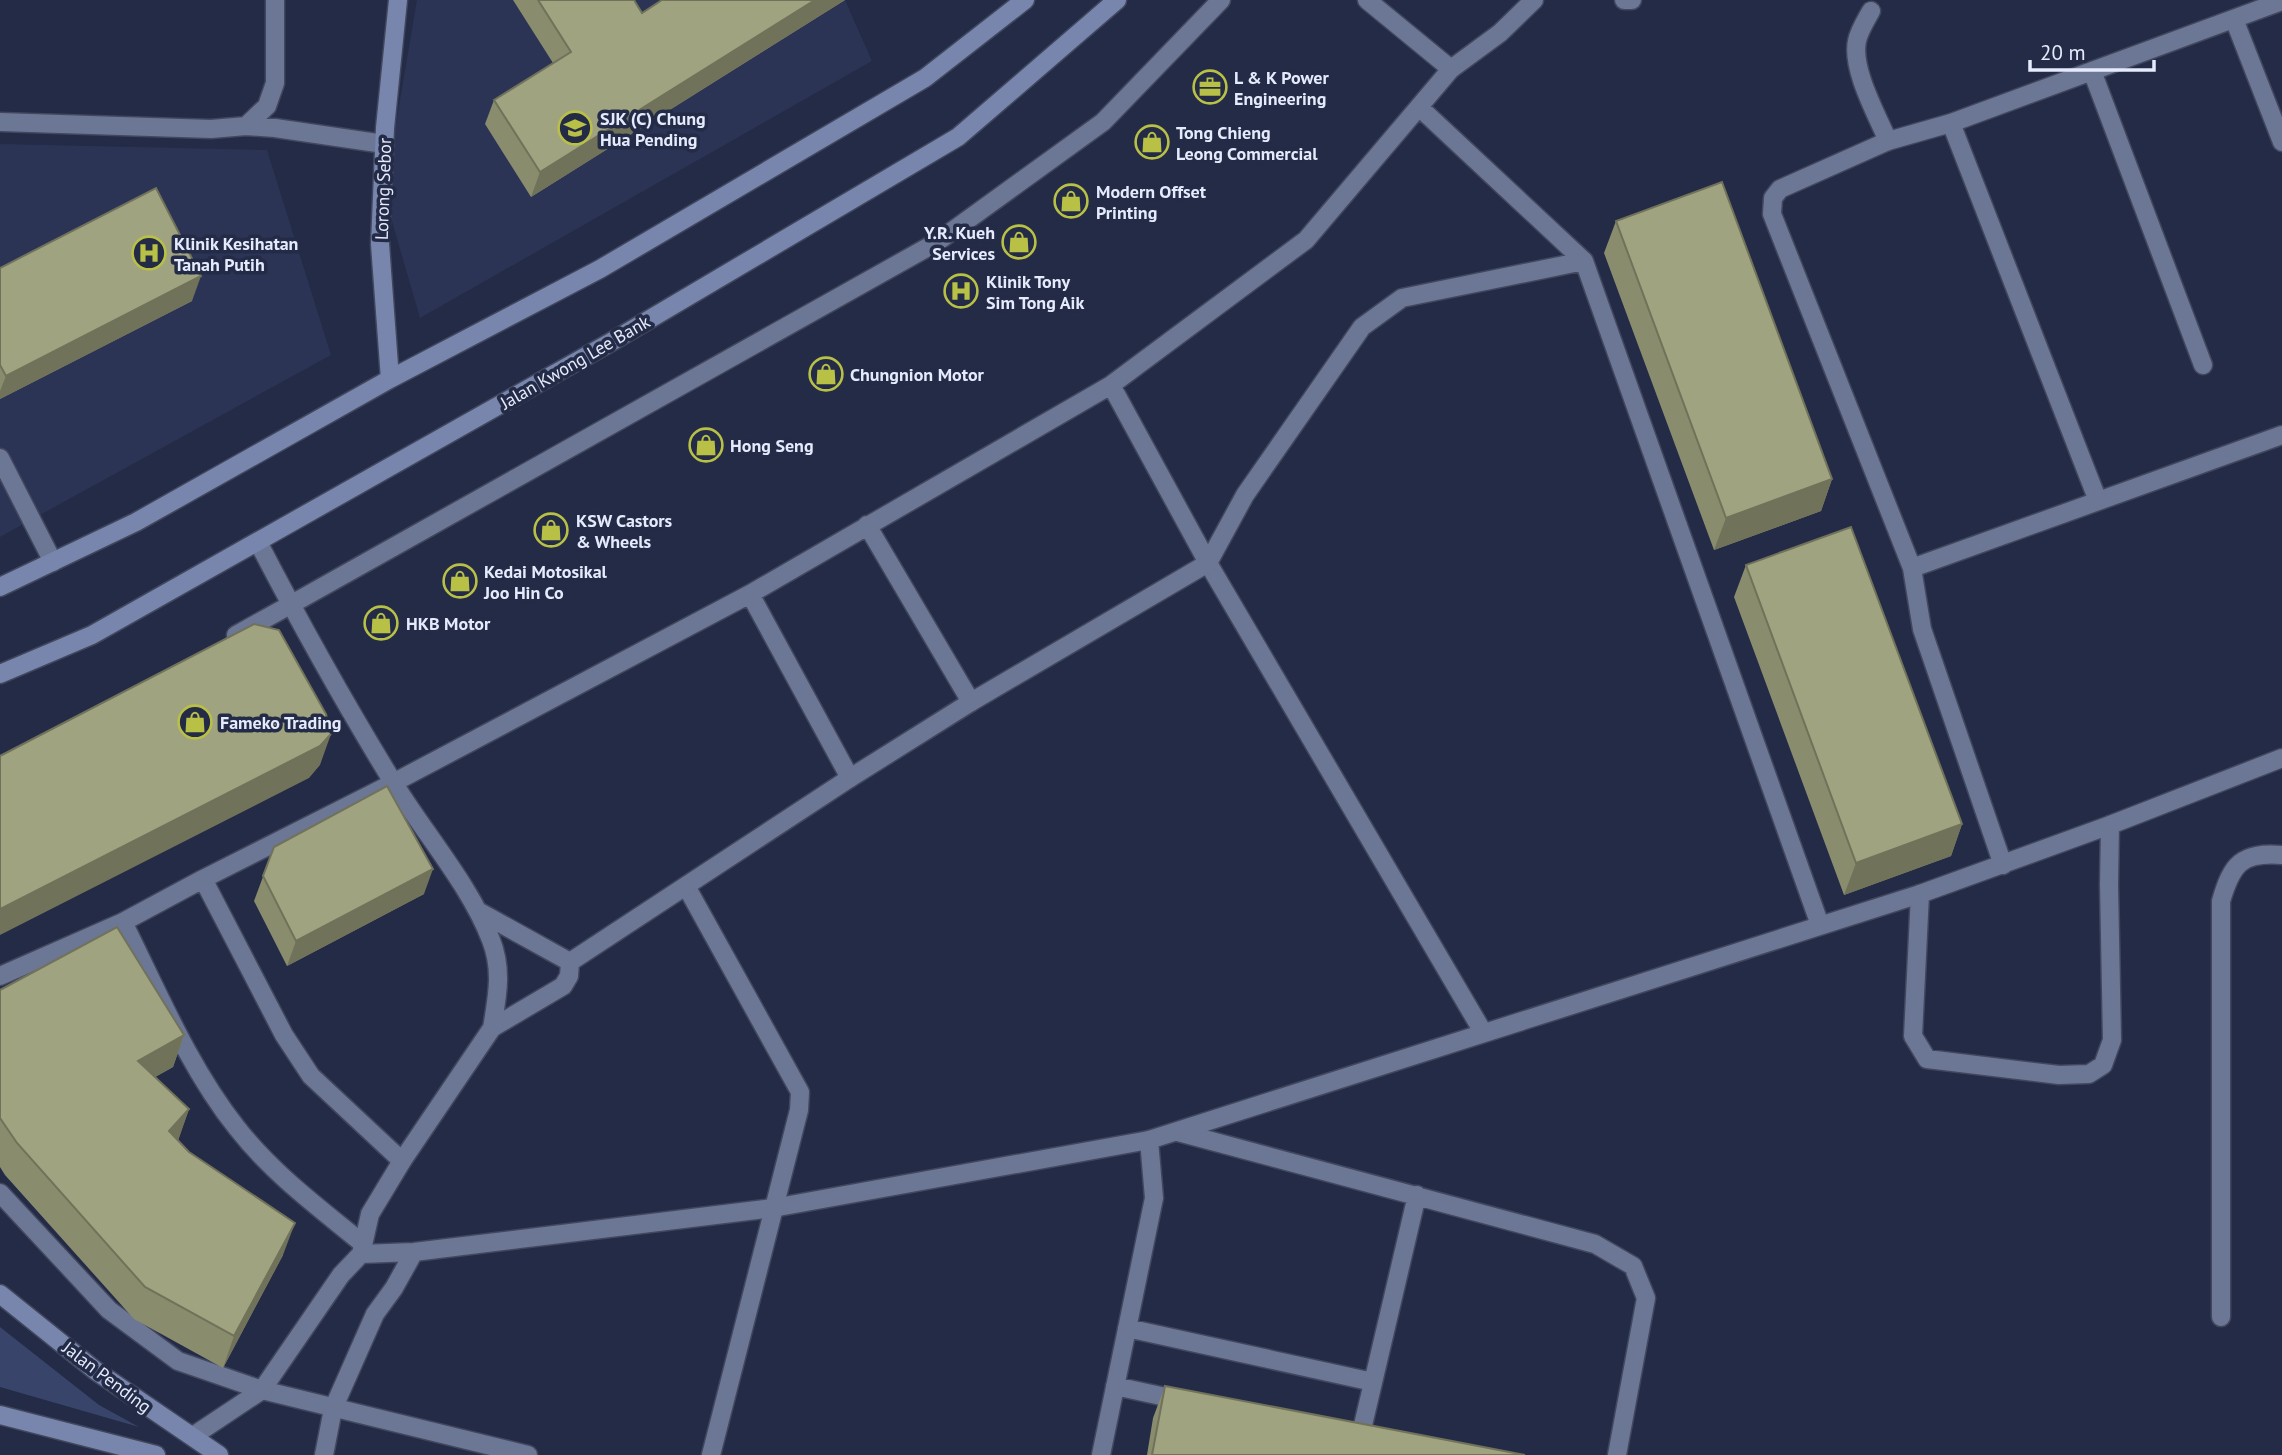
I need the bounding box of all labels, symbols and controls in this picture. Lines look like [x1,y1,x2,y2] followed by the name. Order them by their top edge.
[2030,28,2154,72] scale bar
[2040,39,2086,66] text: 20 m
[1234,66,1329,110] place label: L & K Power Engineering
[1191,68,1229,106] office icon: L & K Power Engineering
[600,107,706,151] place label: SJK (C) Chung Hua Pending
[556,109,594,147] school or university icon: SJK (C) Chung Hua Pending
[1176,121,1318,165] place label: Tong Chieng Leong Commercial
[1133,123,1171,161] shop icon: Tong Chieng Leong Commercial
[370,138,396,240] street label: Lorong Sebor
[1096,180,1207,224] place label: Modern Offset Printing
[1052,182,1090,220] shop icon: Modern Offset Printing
[923,221,995,265] place label: Y.R. Kueh Services
[1000,223,1038,261] shop icon: Y.R. Kueh Services
[174,232,298,276] place label: Klinik Kesihatan Tanah Putih
[130,234,168,272] hospital icon: Klinik Kesihatan Tanah Putih
[986,270,1084,314] place label: Klinik Tony Sim Tong Aik
[942,272,980,310] hospital icon: Klinik Tony Sim Tong Aik
[495,310,654,415] street label: Jalan Kwong Lee Bank
[807,355,845,393] shop icon: Chungnion Motor
[850,363,985,386] place label: Chungnion Motor
[687,426,725,464] shop icon: Hong Seng
[730,434,814,457] place label: Hong Seng
[576,509,673,553] place label: KSW Castors & Wheels
[532,511,570,549] shop icon: KSW Castors & Wheels
[483,560,608,604] place label: Kedai Motosikal Joo Hin Co
[441,562,479,600] shop icon: Kedai Motosikal Joo Hin Co
[362,604,400,642] shop icon: HKB Motor
[406,612,491,635] place label: HKB Motor
[176,703,214,741] shop icon: Fameko Trading
[220,711,341,734] place label: Fameko Trading
[57,1335,156,1418] street label: Jalan Pending

